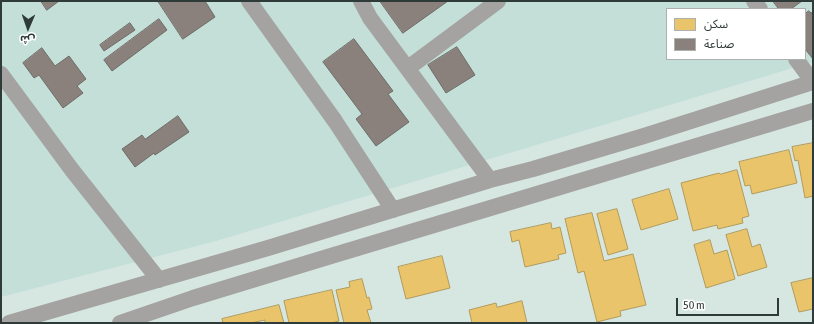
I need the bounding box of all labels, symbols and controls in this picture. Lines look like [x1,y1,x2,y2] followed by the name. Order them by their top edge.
[8,8,48,48] north arrow
[666,8,806,60] legend
[704,17,728,31] text: سكن
[20,34,35,46] text: ش
[704,37,734,51] text: صناعة
[678,290,781,316] scale bar
[683,298,705,312] text: 50 m

